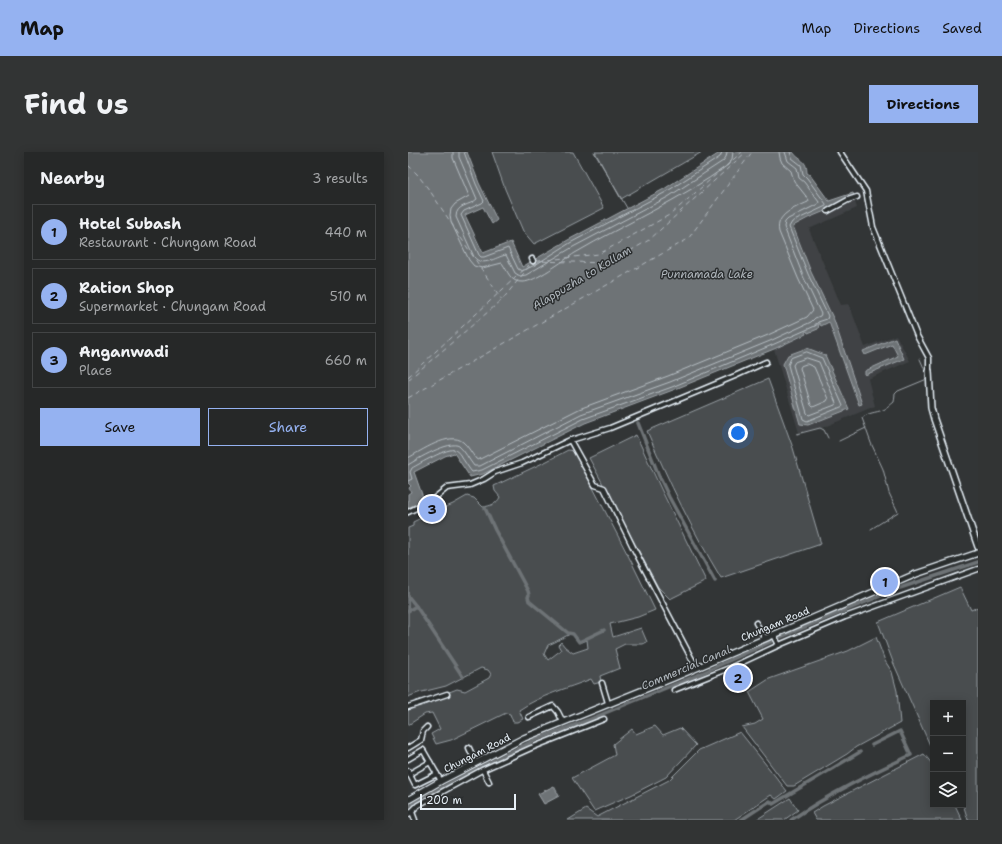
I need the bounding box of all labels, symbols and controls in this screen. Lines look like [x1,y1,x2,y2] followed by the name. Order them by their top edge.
[20,16,64,41] text: Map
[802,19,832,37] text: Map
[854,19,920,37] text: Directions
[942,19,982,37] text: Saved
[24,85,129,123] text: Find us
[869,85,978,123] button: Directions
[40,167,105,189] text: Nearby
[312,170,368,187] text: 3 results
[79,214,181,234] text: Hotel Subash
[51,224,57,241] text: 1
[325,224,367,241] text: 440 m
[79,234,256,251] text: Restaurant · Chungam Road
[530,243,634,313] water label: Alappuzha to Kollam
[661,267,753,282] water label: Punnamada Lake
[79,278,174,298] text: Ration Shop
[49,288,59,305] text: 2
[330,288,367,305] text: 510 m
[79,298,266,315] text: Supermarket · Chungam Road
[79,342,169,362] text: Anganwadi
[49,352,59,369] text: 3
[325,352,367,369] text: 660 m
[79,362,112,379] text: Place
[40,408,200,446] button: Save
[208,408,368,446] button: Share
[728,423,748,443] your location
[419,494,445,524] pin: 3
[872,567,898,597] pin: 1
[739,603,812,644] street label: Chungam Road
[639,642,734,694] water label: Commercial Canal
[725,663,751,693] pin: 2
[930,700,966,808] map controls
[930,700,966,736] button: +
[441,730,513,775] street label: Chungam Road
[930,736,966,772] button: −
[930,772,966,808] button: layers
[420,792,516,811] scale bar
[426,793,462,808] text: 200 m

